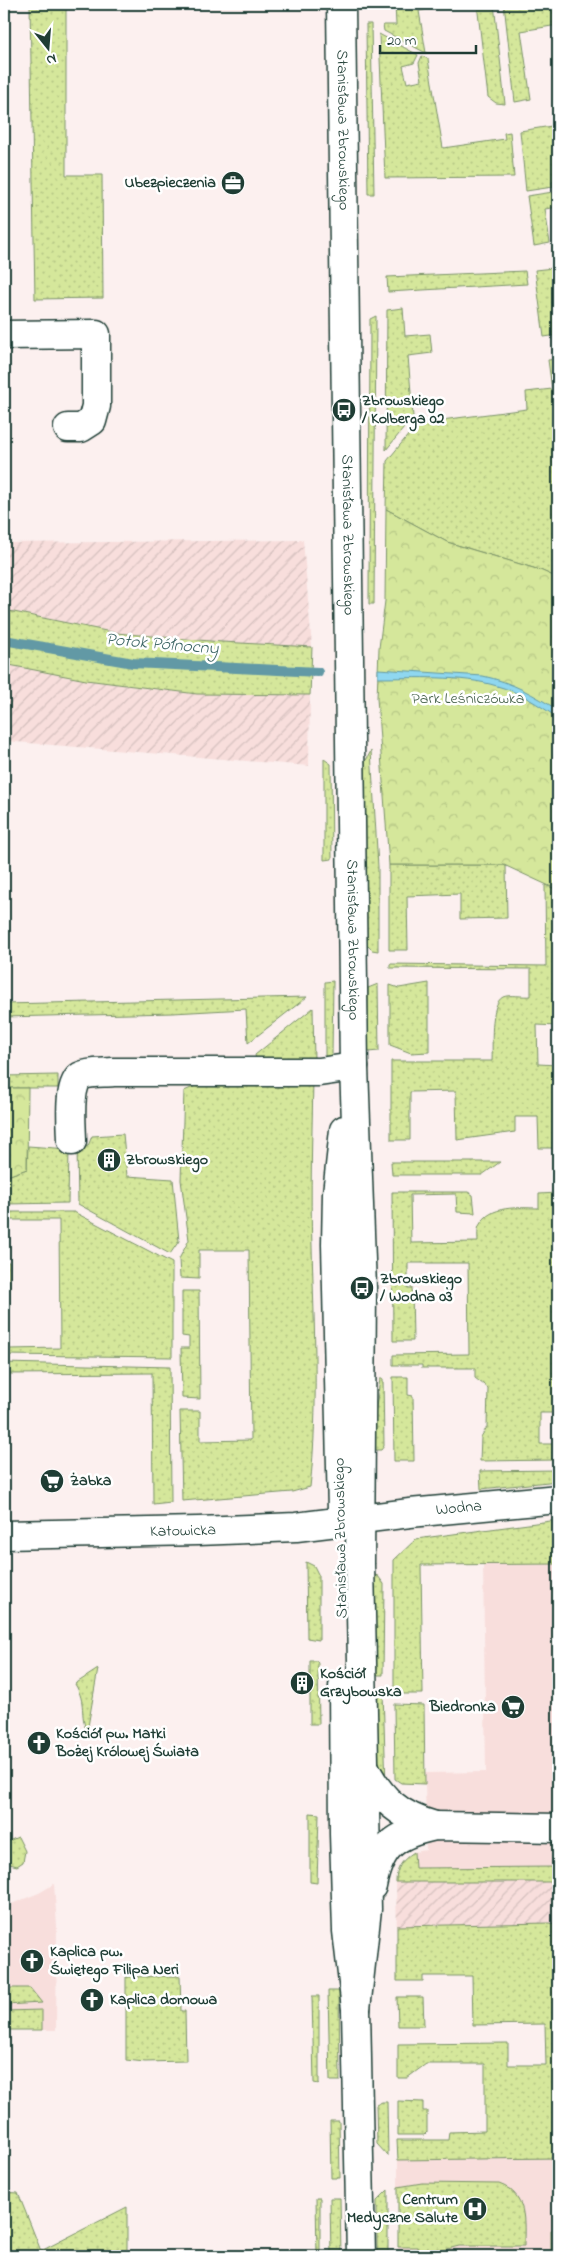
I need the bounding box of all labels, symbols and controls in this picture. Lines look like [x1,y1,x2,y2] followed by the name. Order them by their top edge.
[22,22,72,72] north arrow
[380,22,476,54] scale bar
[387,30,417,52] text: 20 m
[44,48,59,70] text: N
[330,49,356,211] street label: Stanisława Zbrowskiego
[220,170,246,196] office icon: Ubezpieczenia
[124,171,216,195] place label: Ubezpieczenia
[361,389,445,432] place label: Zbrowskiego / Kolberga 02
[331,397,357,423] bus stop icon: Zbrowskiego / Kolberga 02
[335,454,360,615] street label: Stanisława Zbrowskiego
[104,627,221,663] water label: Potok Północny
[412,687,524,711] park label: Park Leśniczówka
[339,859,365,1020] street label: Stanisława Zbrowskiego
[96,1147,122,1173] building icon: Zbrowskiego
[126,1148,208,1173] place label: Zbrowskiego
[379,1267,462,1309] place label: Zbrowskiego / Wodna 03
[349,1275,375,1301] bus stop icon: Zbrowskiego / Wodna 03
[328,1457,354,1619] street label: Stanisława Zbrowskiego
[39,1468,65,1494] supermarket icon: Żabka
[70,1469,112,1493] place label: Żabka
[435,1494,483,1523] street label: Wodna
[150,1518,217,1544] street label: Katowicka
[320,1662,402,1705] place label: Kościół Grzybowska
[289,1670,315,1696] building icon: Kościół Grzybowska
[500,1694,526,1720] supermarket icon: Biedronka
[428,1695,496,1719] place label: Biedronka
[55,1722,199,1764] place label: Kościół pw. Matki Bożej Królowej Świata
[26,1730,52,1756] church icon: Kościół pw. Matki Bożej Królowej Świata
[50,1940,179,1983] place label: Kaplica pw. Świętego Filipa Neri
[19,1948,45,1974] church icon: Kaplica pw. Świętego Filipa Neri
[79,1987,105,2013] church icon: Kaplica domowa
[110,1988,217,2012] place label: Kaplica domowa
[347,2188,459,2231] place label: Centrum Medyczne Salute
[462,2196,488,2222] hospital icon: Centrum Medyczne Salute

